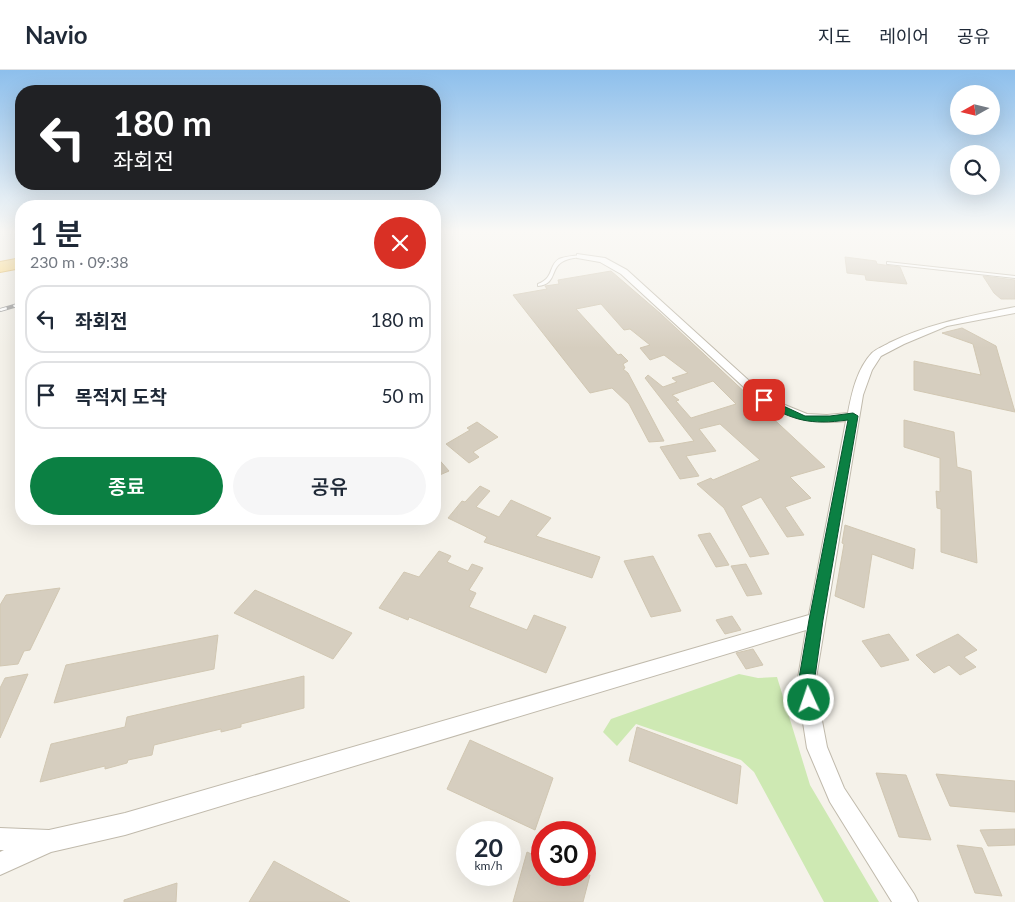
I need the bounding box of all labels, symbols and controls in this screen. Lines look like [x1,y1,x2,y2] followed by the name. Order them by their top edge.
[25,20,88,49] text: Navio
[818,25,851,47] text: 지도
[879,25,929,47] text: 레이어
[957,25,990,47] text: 공유
[950,85,1000,135] north arrow
[950,85,1000,195] map controls
[113,101,212,143] text: 180 m
[30,105,95,170] icon: left
[950,145,1000,195] button: search
[113,147,174,174] text: 좌회전
[30,215,82,251] text: 1 분
[374,217,426,269] button: close
[30,252,129,271] text: 230 m · 09:38
[32,305,60,333] icon: left
[370,308,424,331] text: 180 m
[75,309,127,332] text: 좌회전
[743,379,785,421] pin
[32,381,60,409] icon: arrive
[381,384,424,407] text: 50 m
[75,385,167,408] text: 목적지 도착
[750,386,778,414] icon: arrive
[30,457,223,515] button: 종료
[233,457,426,515] button: 공유
[782,673,834,725] position arrow
[531,821,596,886] speed limit sign: 30
[474,832,503,862] text: 20
[474,858,503,873] text: km/h

